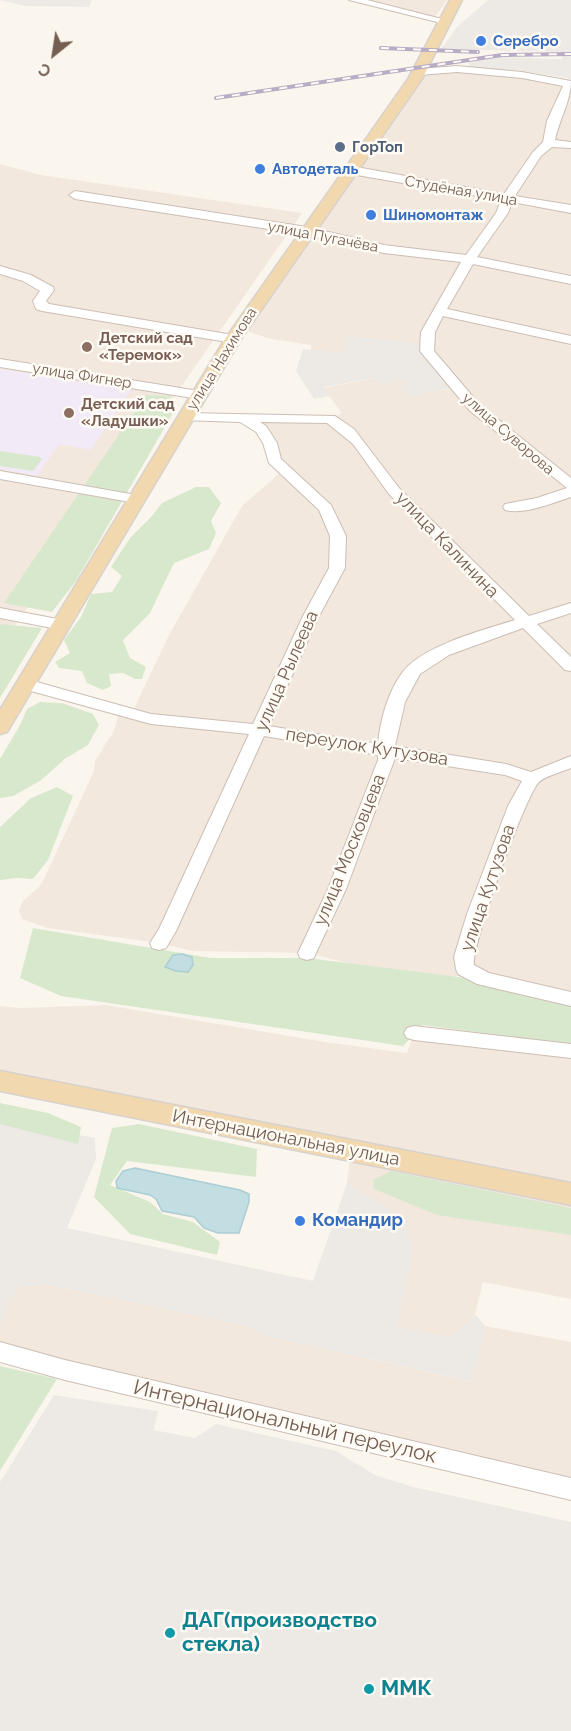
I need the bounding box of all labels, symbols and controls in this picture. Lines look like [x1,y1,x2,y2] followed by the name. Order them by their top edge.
[24,24,84,84] north arrow
[493,32,559,50] place label: Серебро
[474,34,488,48] marker: Серебро
[35,59,54,81] text: С
[352,138,403,156] place label: ГорТоп
[333,140,347,154] marker: ГорТоп
[272,160,359,178] place label: Автодеталь
[253,162,267,176] marker: Автодеталь
[403,172,519,210] street label: Студёная улица
[383,206,483,224] place label: Шиномонтаж
[364,208,378,222] marker: Шиномонтаж
[266,217,380,257] street label: улица Пугачёва
[183,304,261,414] street label: улица Нахимова
[99,329,193,364] place label: Детский сад «Теремок»
[80,340,94,354] marker: Детский сад «Теремок»
[31,359,133,393] street label: улица Фигнер
[458,389,558,479] street label: улица Суворова
[81,395,175,430] place label: Детский сад «Ладушки»
[62,406,76,420] marker: Детский сад «Ладушки»
[391,487,503,603] street label: улица Калинина
[251,607,323,735] street label: улица Рылеева
[284,723,450,771] street label: переулок Кутузова
[310,771,390,929] street label: улица Московцева
[456,822,520,954] street label: улица Кутузова
[171,1105,401,1171] street label: Интернациональная улица
[312,1210,403,1232] place label: Командир
[293,1214,307,1228] marker: Командир
[131,1375,439,1469] street label: Интернациональный переулок
[182,1608,377,1658] place label: ДАГ(производство стекла)
[163,1626,177,1640] marker: ДАГ(производство стекла)
[381,1676,432,1702] place label: ММК
[362,1682,376,1696] marker: ММК

